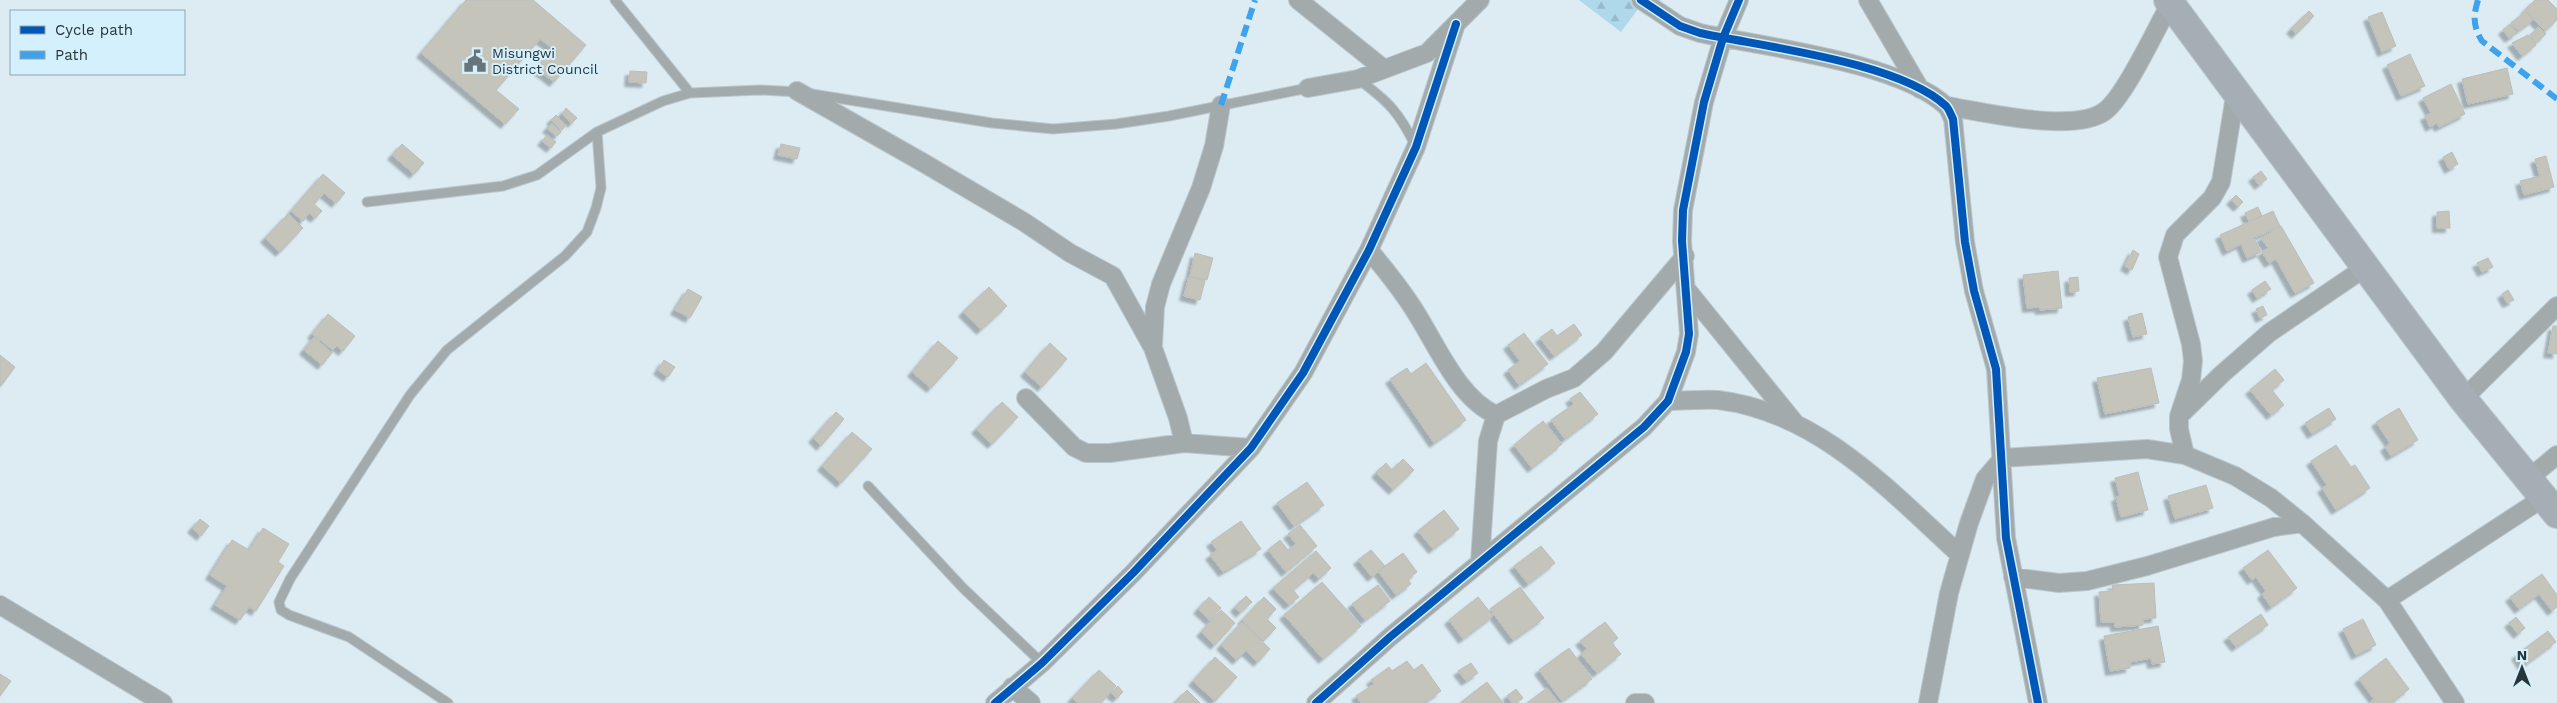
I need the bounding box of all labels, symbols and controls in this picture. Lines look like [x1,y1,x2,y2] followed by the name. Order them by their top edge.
[10,10,185,75] legend
[55,21,133,39] text: Cycle path
[492,45,599,77] place label: Misungwi District Council
[55,46,88,64] text: Path
[462,48,488,74] public building icon: Misungwi District Council
[2497,643,2547,693] north arrow
[2517,647,2527,663] text: N

